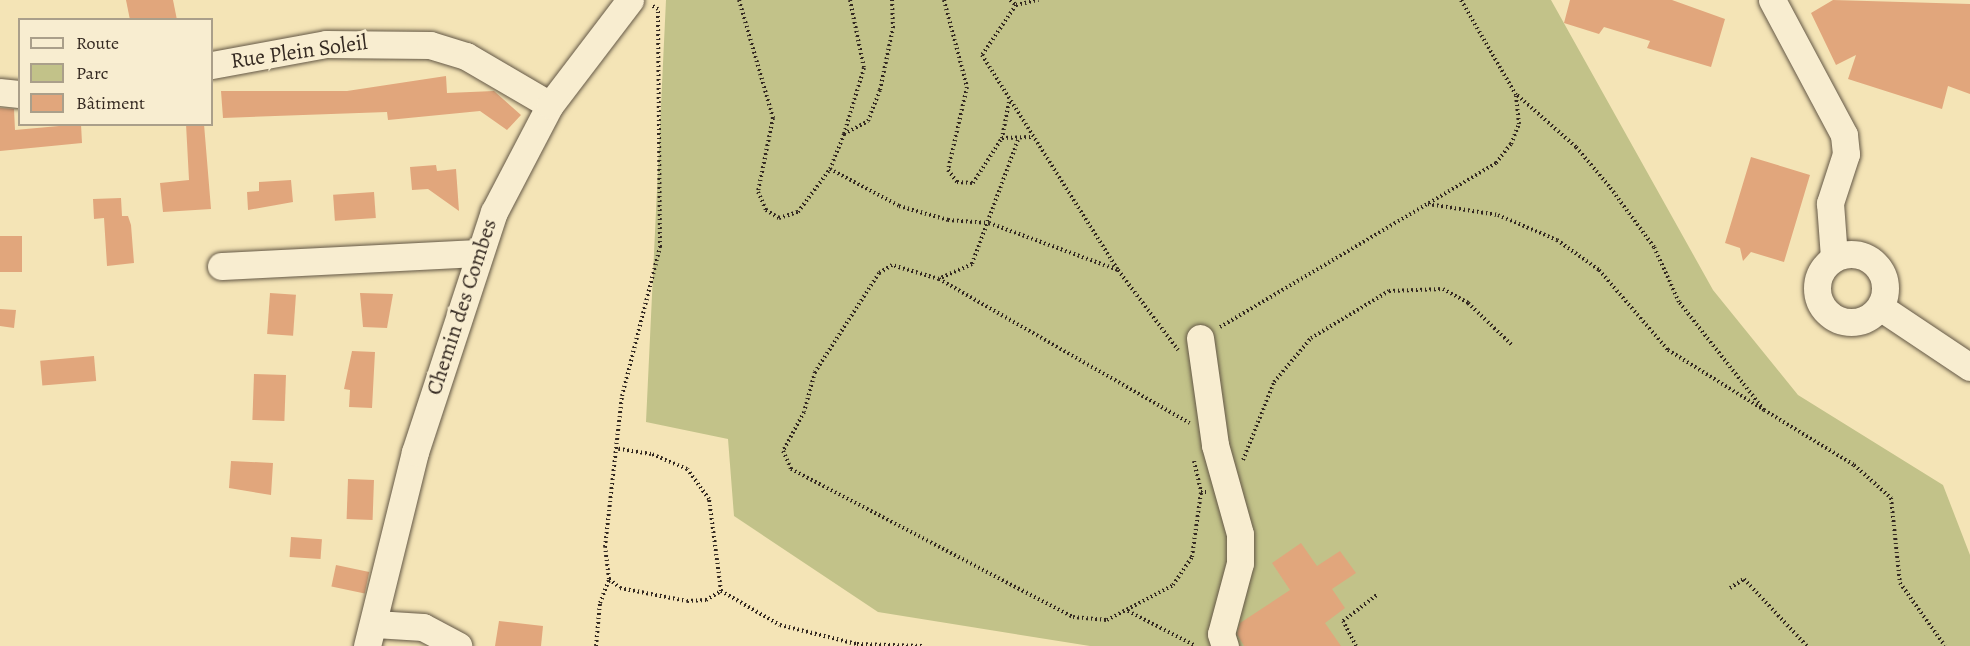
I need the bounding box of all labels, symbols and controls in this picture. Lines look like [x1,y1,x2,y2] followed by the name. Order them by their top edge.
[18,18,213,126] legend
[229,29,369,75] street label: Rue Plein Soleil
[76,31,119,55] text: Route
[76,61,108,85] text: Parc
[76,91,145,115] text: Bâtiment
[421,216,503,398] street label: Chemin des Combes

